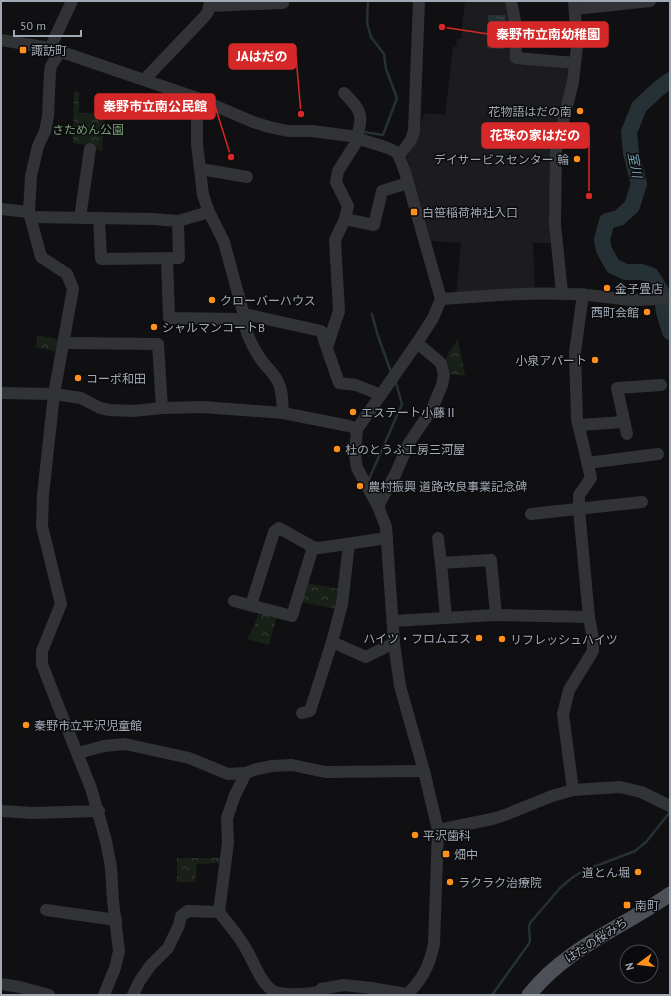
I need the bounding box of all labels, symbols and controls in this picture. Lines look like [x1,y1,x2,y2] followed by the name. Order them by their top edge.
[14,12,81,38] scale bar
[20,18,46,33] text: 50 m
[488,22,608,47] callout: 秦野市立南幼稚園
[496,26,600,43] text: 秦野市立南幼稚園
[31,43,67,58] place label: 諏訪町
[229,44,296,69] callout: JAはだの
[18,45,28,55] marker: 諏訪町
[236,48,287,65] text: JAはだの
[95,94,215,119] callout: 秦野市立南公民館
[103,98,207,115] text: 秦野市立南公民館
[488,104,572,119] place label: 花物語はだの南
[575,106,585,116] marker: 花物語はだの南
[52,122,124,137] park label: さためん公園
[482,123,589,148] callout: 花珠の家はだの
[490,127,580,144] text: 花珠の家はだの
[624,151,646,181] water label: 室川
[434,152,569,167] place label: デイサービスセンター 輪
[572,154,582,164] marker: デイサービスセンター 輪
[422,205,518,220] place label: 白笹稲荷神社入口
[409,207,419,217] marker: 白笹稲荷神社入口
[615,281,663,296] place label: 金子畳店
[602,283,612,293] marker: 金子畳店
[220,293,316,308] place label: クローバーハウス
[207,295,217,305] marker: クローバーハウス
[591,305,639,320] place label: 西町会館
[642,307,652,317] marker: 西町会館
[162,320,265,335] place label: シャルマンコートB
[149,322,159,332] marker: シャルマンコートB
[515,353,587,368] place label: 小泉アパート
[590,355,600,365] marker: 小泉アパート
[86,371,146,386] place label: コーポ和田
[73,373,83,383] marker: コーポ和田
[361,405,457,420] place label: エステート小藤Ⅱ
[348,407,358,417] marker: エステート小藤Ⅱ
[345,442,465,457] place label: 杜のとうふ工房三河屋
[332,444,342,454] marker: 杜のとうふ工房三河屋
[368,479,527,494] place label: 農村振興 道路改良事業記念碑
[355,481,365,491] marker: 農村振興 道路改良事業記念碑
[363,631,471,646] place label: ハイツ・フロムエス
[510,632,618,647] place label: リフレッシュハイツ
[474,633,484,643] marker: ハイツ・フロムエス
[497,634,507,644] marker: リフレッシュハイツ
[34,718,142,733] place label: 秦野市立平沢児童館
[21,720,31,730] marker: 秦野市立平沢児童館
[423,828,471,843] place label: 平沢歯科
[410,830,420,840] marker: 平沢歯科
[454,847,478,862] place label: 畑中
[441,849,451,859] marker: 畑中
[582,865,630,880] place label: 道とん堀
[633,867,643,877] marker: 道とん堀
[458,875,542,890] place label: ラクラク治療院
[445,877,455,887] marker: ラクラク治療院
[635,898,659,913] place label: 南町
[622,900,632,910] marker: 南町
[562,914,630,966] street label: はだの桜みち
[619,944,659,984] north arrow
[622,961,637,972] text: N

